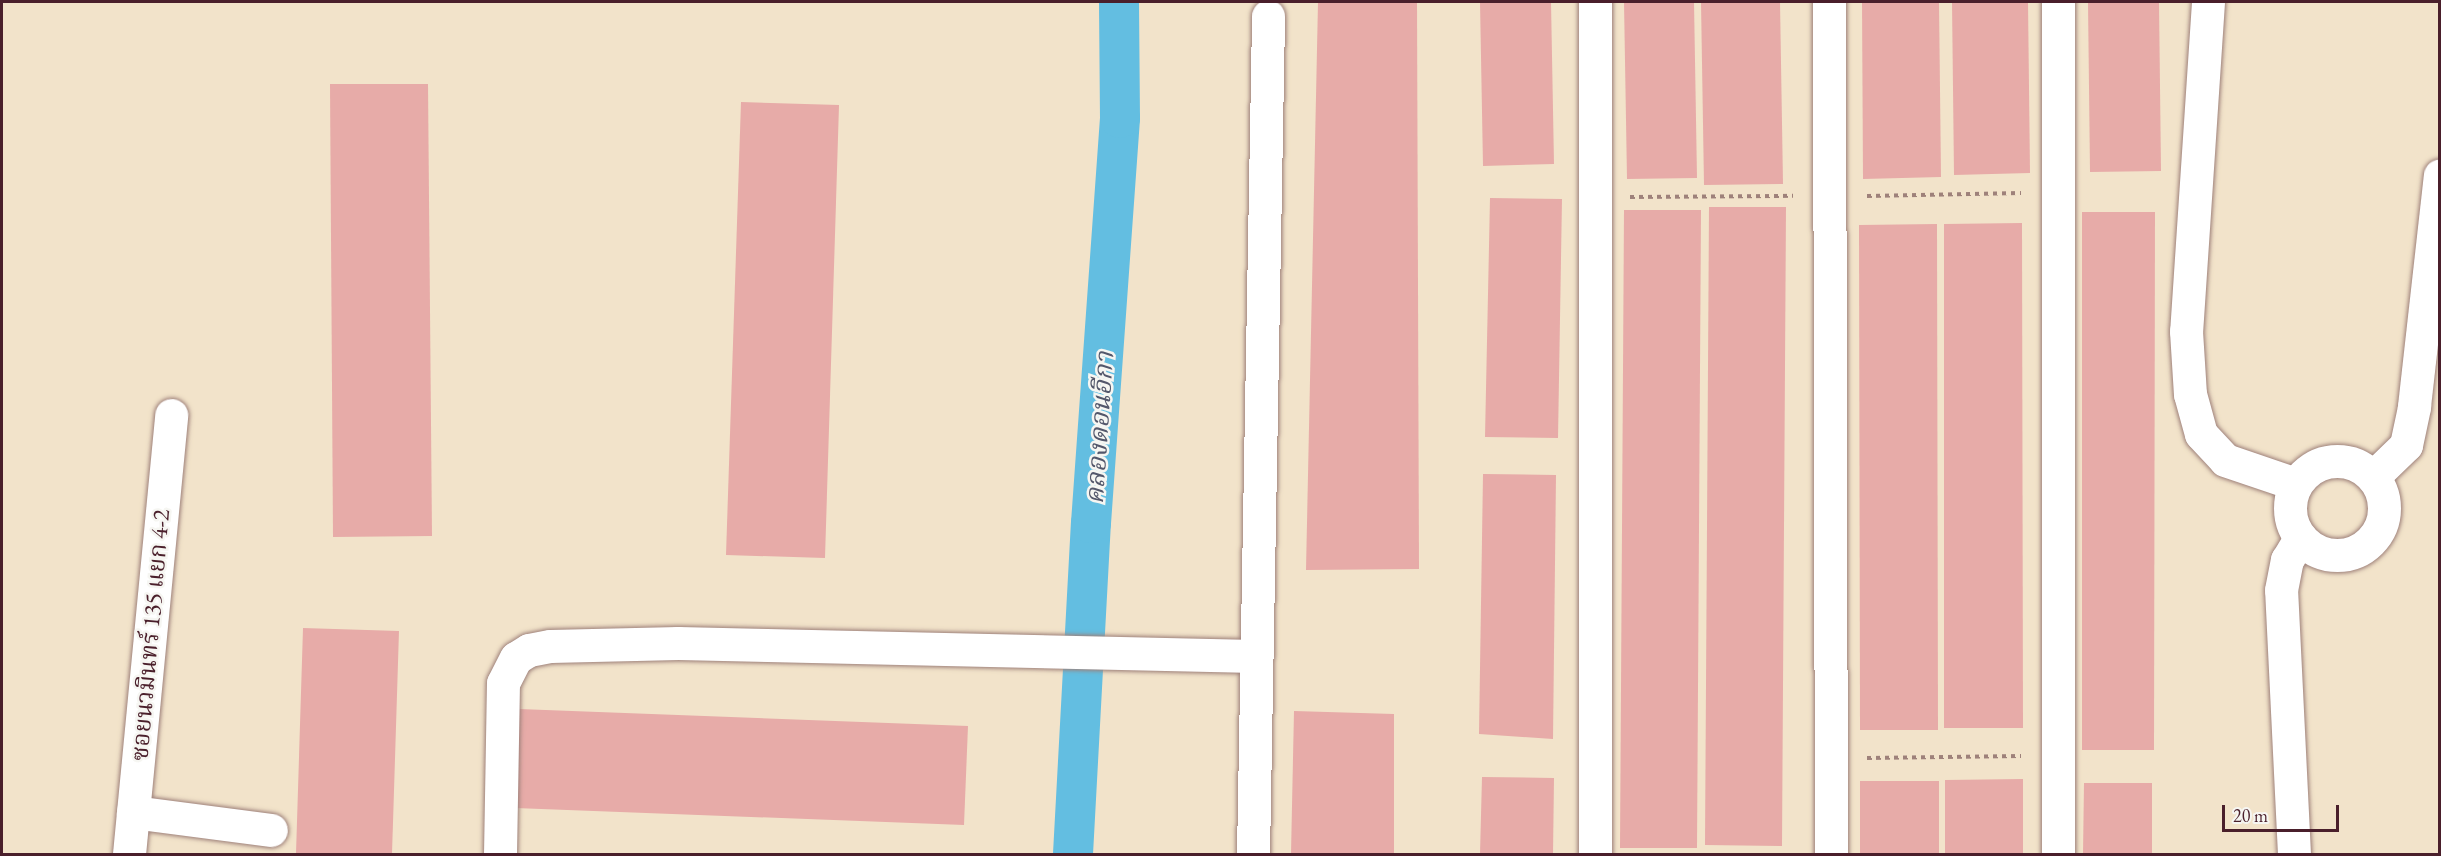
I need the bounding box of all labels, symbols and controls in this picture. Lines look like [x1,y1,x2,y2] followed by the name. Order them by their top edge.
[1079,351,1121,505] water label: คลองดอนอีกา
[125,508,175,762] street label: ซอยนวมินทร์ 135 แยก 4-2
[2225,793,2342,831] scale bar
[2233,804,2268,827] text: 20 m

